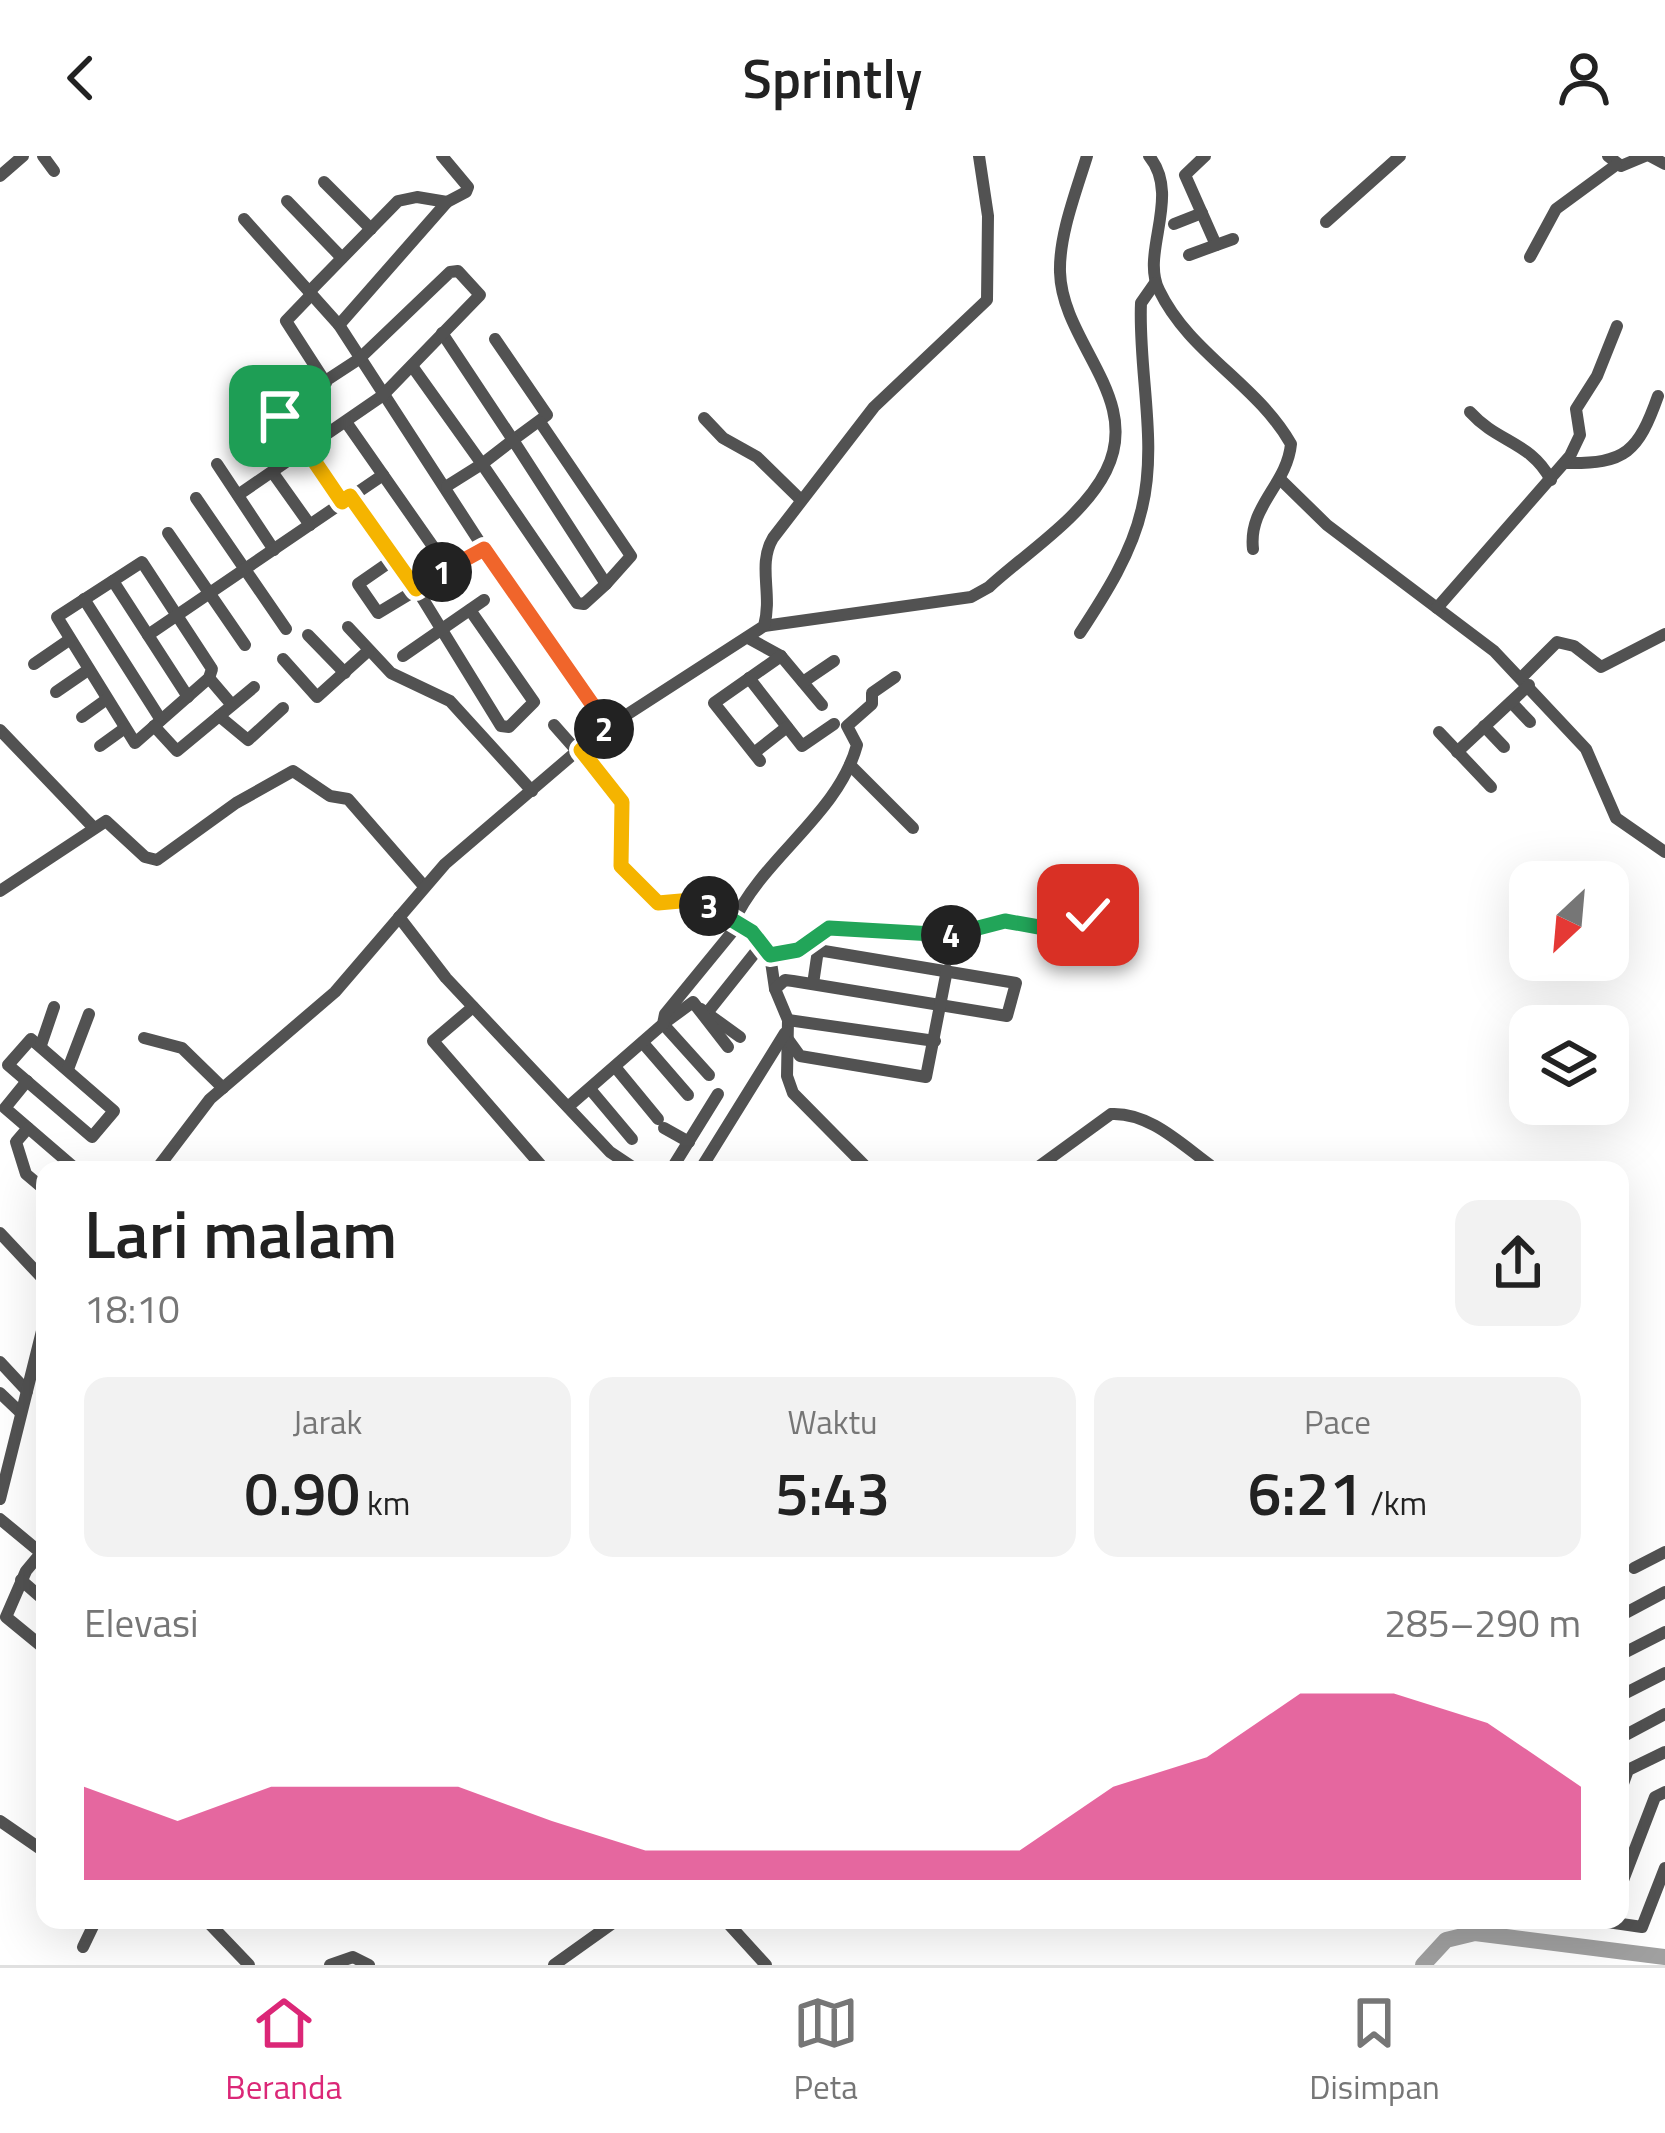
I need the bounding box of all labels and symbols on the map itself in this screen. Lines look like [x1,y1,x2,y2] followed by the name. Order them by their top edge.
[229,365,331,467] pin
[412,542,472,602] pin: 1
[574,699,634,759] pin: 2
[1509,861,1629,981] north arrow
[1037,864,1139,966] pin
[679,876,739,936] pin: 3
[921,905,981,965] pin: 4

